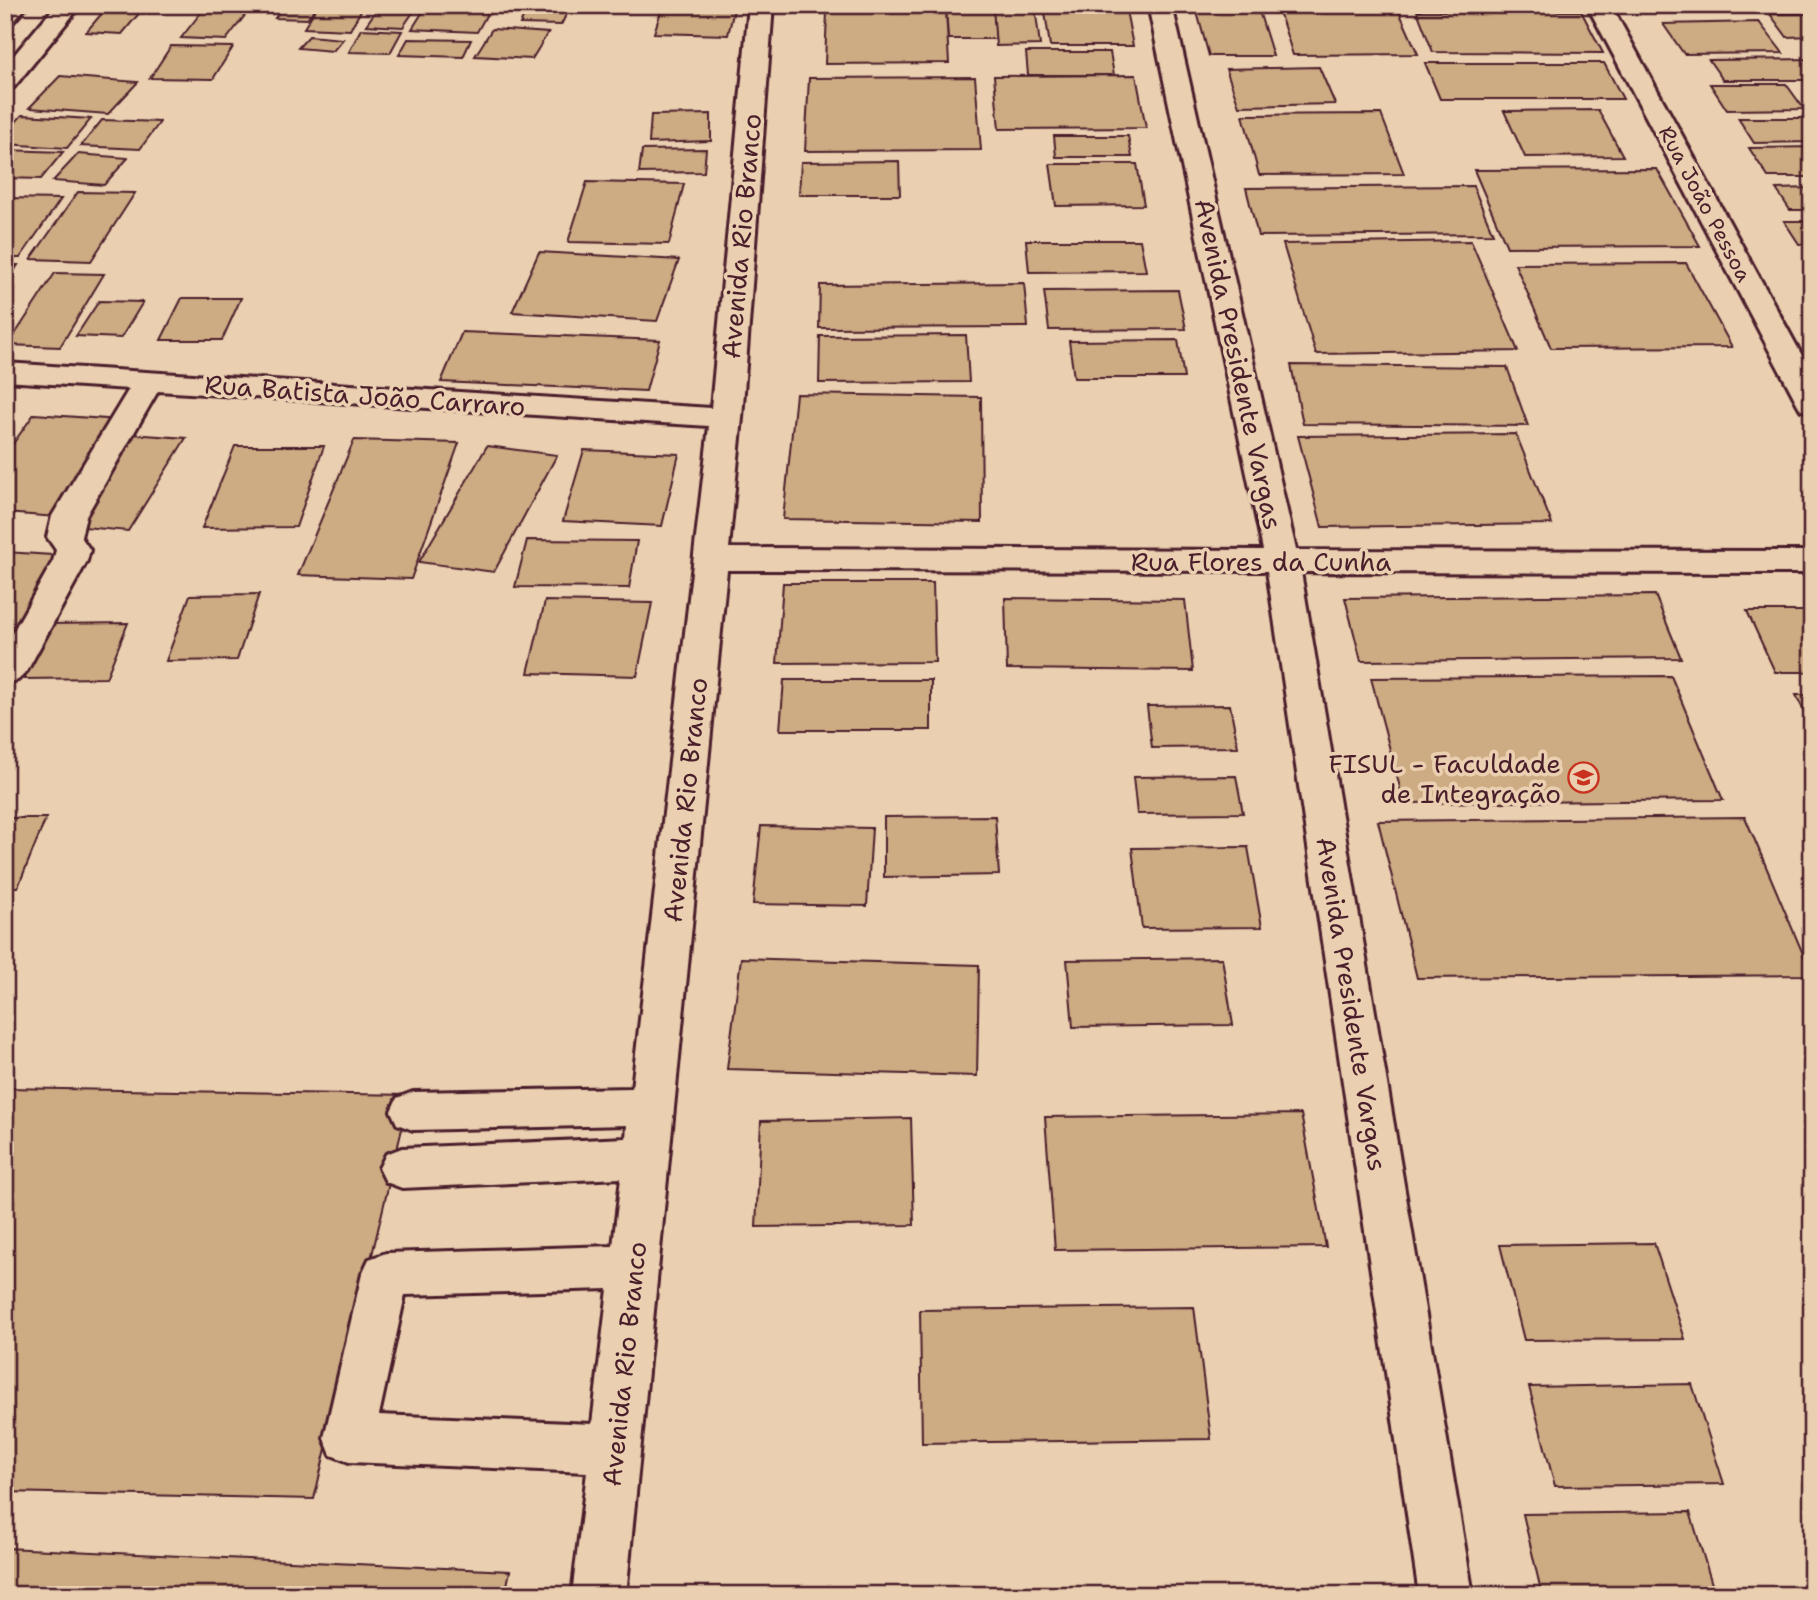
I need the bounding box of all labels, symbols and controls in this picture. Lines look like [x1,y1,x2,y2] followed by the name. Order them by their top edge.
[713,112,769,360] street label: Avenida Rio Branco
[1652,121,1758,287] street label: Rua João Pessoa
[1187,195,1291,533] street label: Avenida Presidente Vargas
[203,366,527,424] street label: Rua Batista João Carraro
[1131,544,1391,579] street label: Rua Flores da Cunha
[655,676,715,924] street label: Avenida Rio Branco
[1329,746,1561,811] place label: FISUL - Faculdade de Integração
[1567,761,1601,795] school or university icon: FISUL - Faculdade de Integração
[1308,835,1396,1173] street label: Avenida Presidente Vargas
[594,1240,654,1488] street label: Avenida Rio Branco

